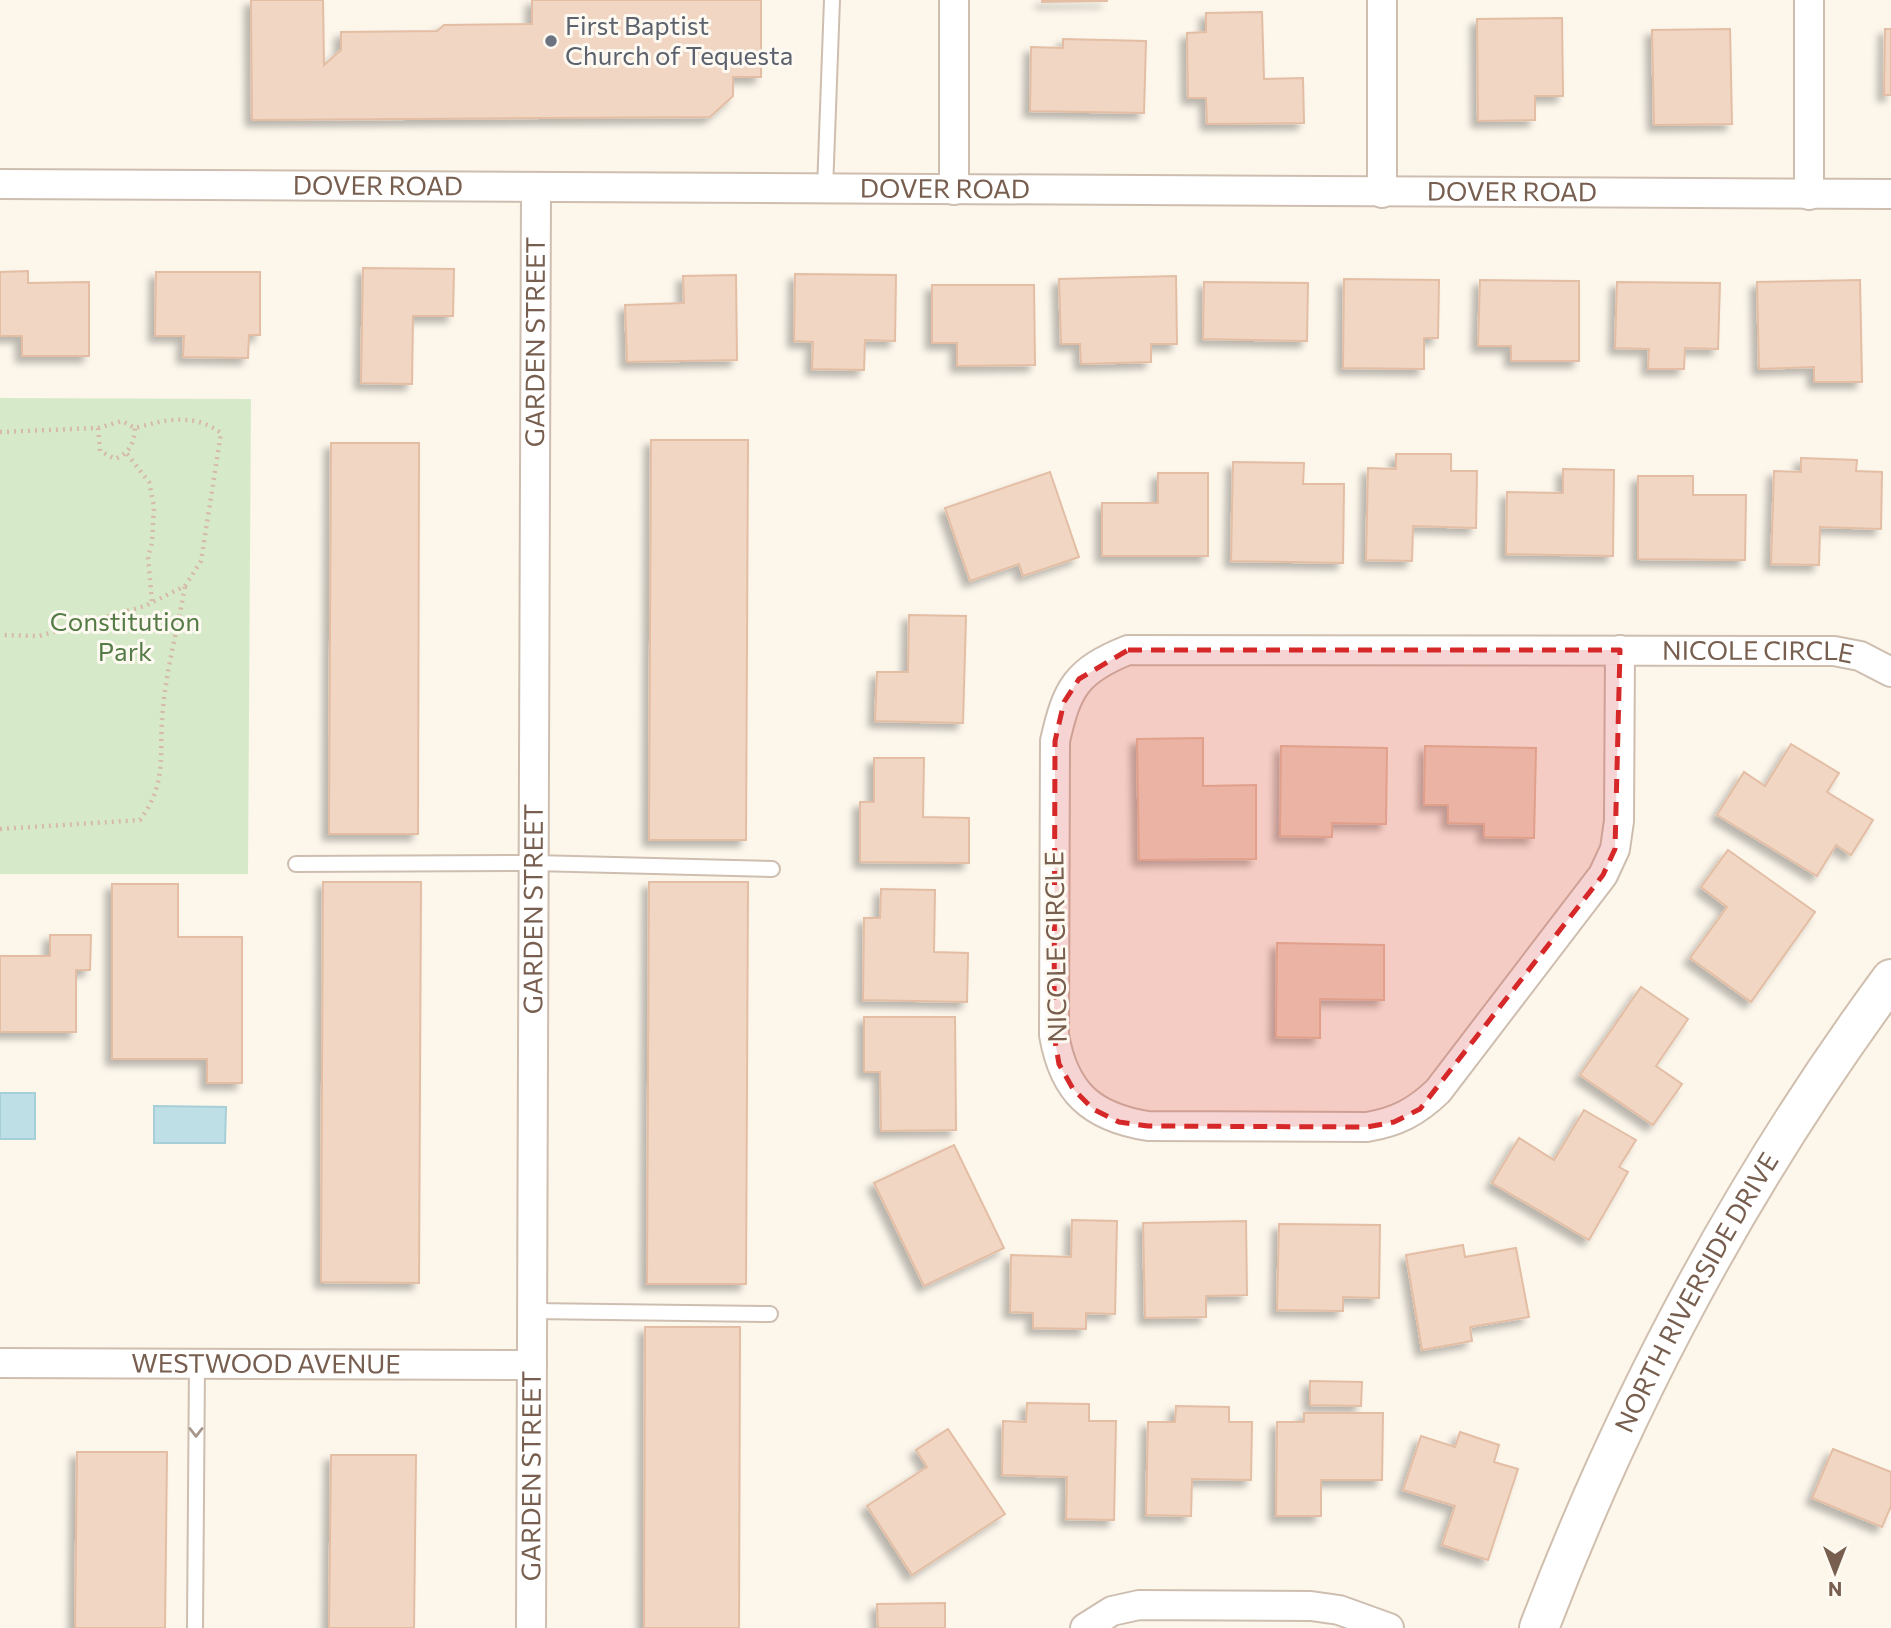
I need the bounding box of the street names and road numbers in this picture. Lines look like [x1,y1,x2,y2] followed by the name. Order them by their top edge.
[293,169,463,200] street label: DOVER ROAD
[860,172,1030,203] street label: DOVER ROAD
[1427,175,1597,206] street label: DOVER ROAD
[518,237,550,447] street label: GARDEN STREET
[1662,634,1857,668] street label: NICOLE CIRCLE
[516,804,548,1014] street label: GARDEN STREET
[1037,851,1072,1043] street label: NICOLE CIRCLE
[1607,1146,1784,1437] street label: NORTH RIVERSIDE DRIVE
[131,1346,401,1379] street label: WESTWOOD AVENUE
[514,1371,546,1581] street label: GARDEN STREET

